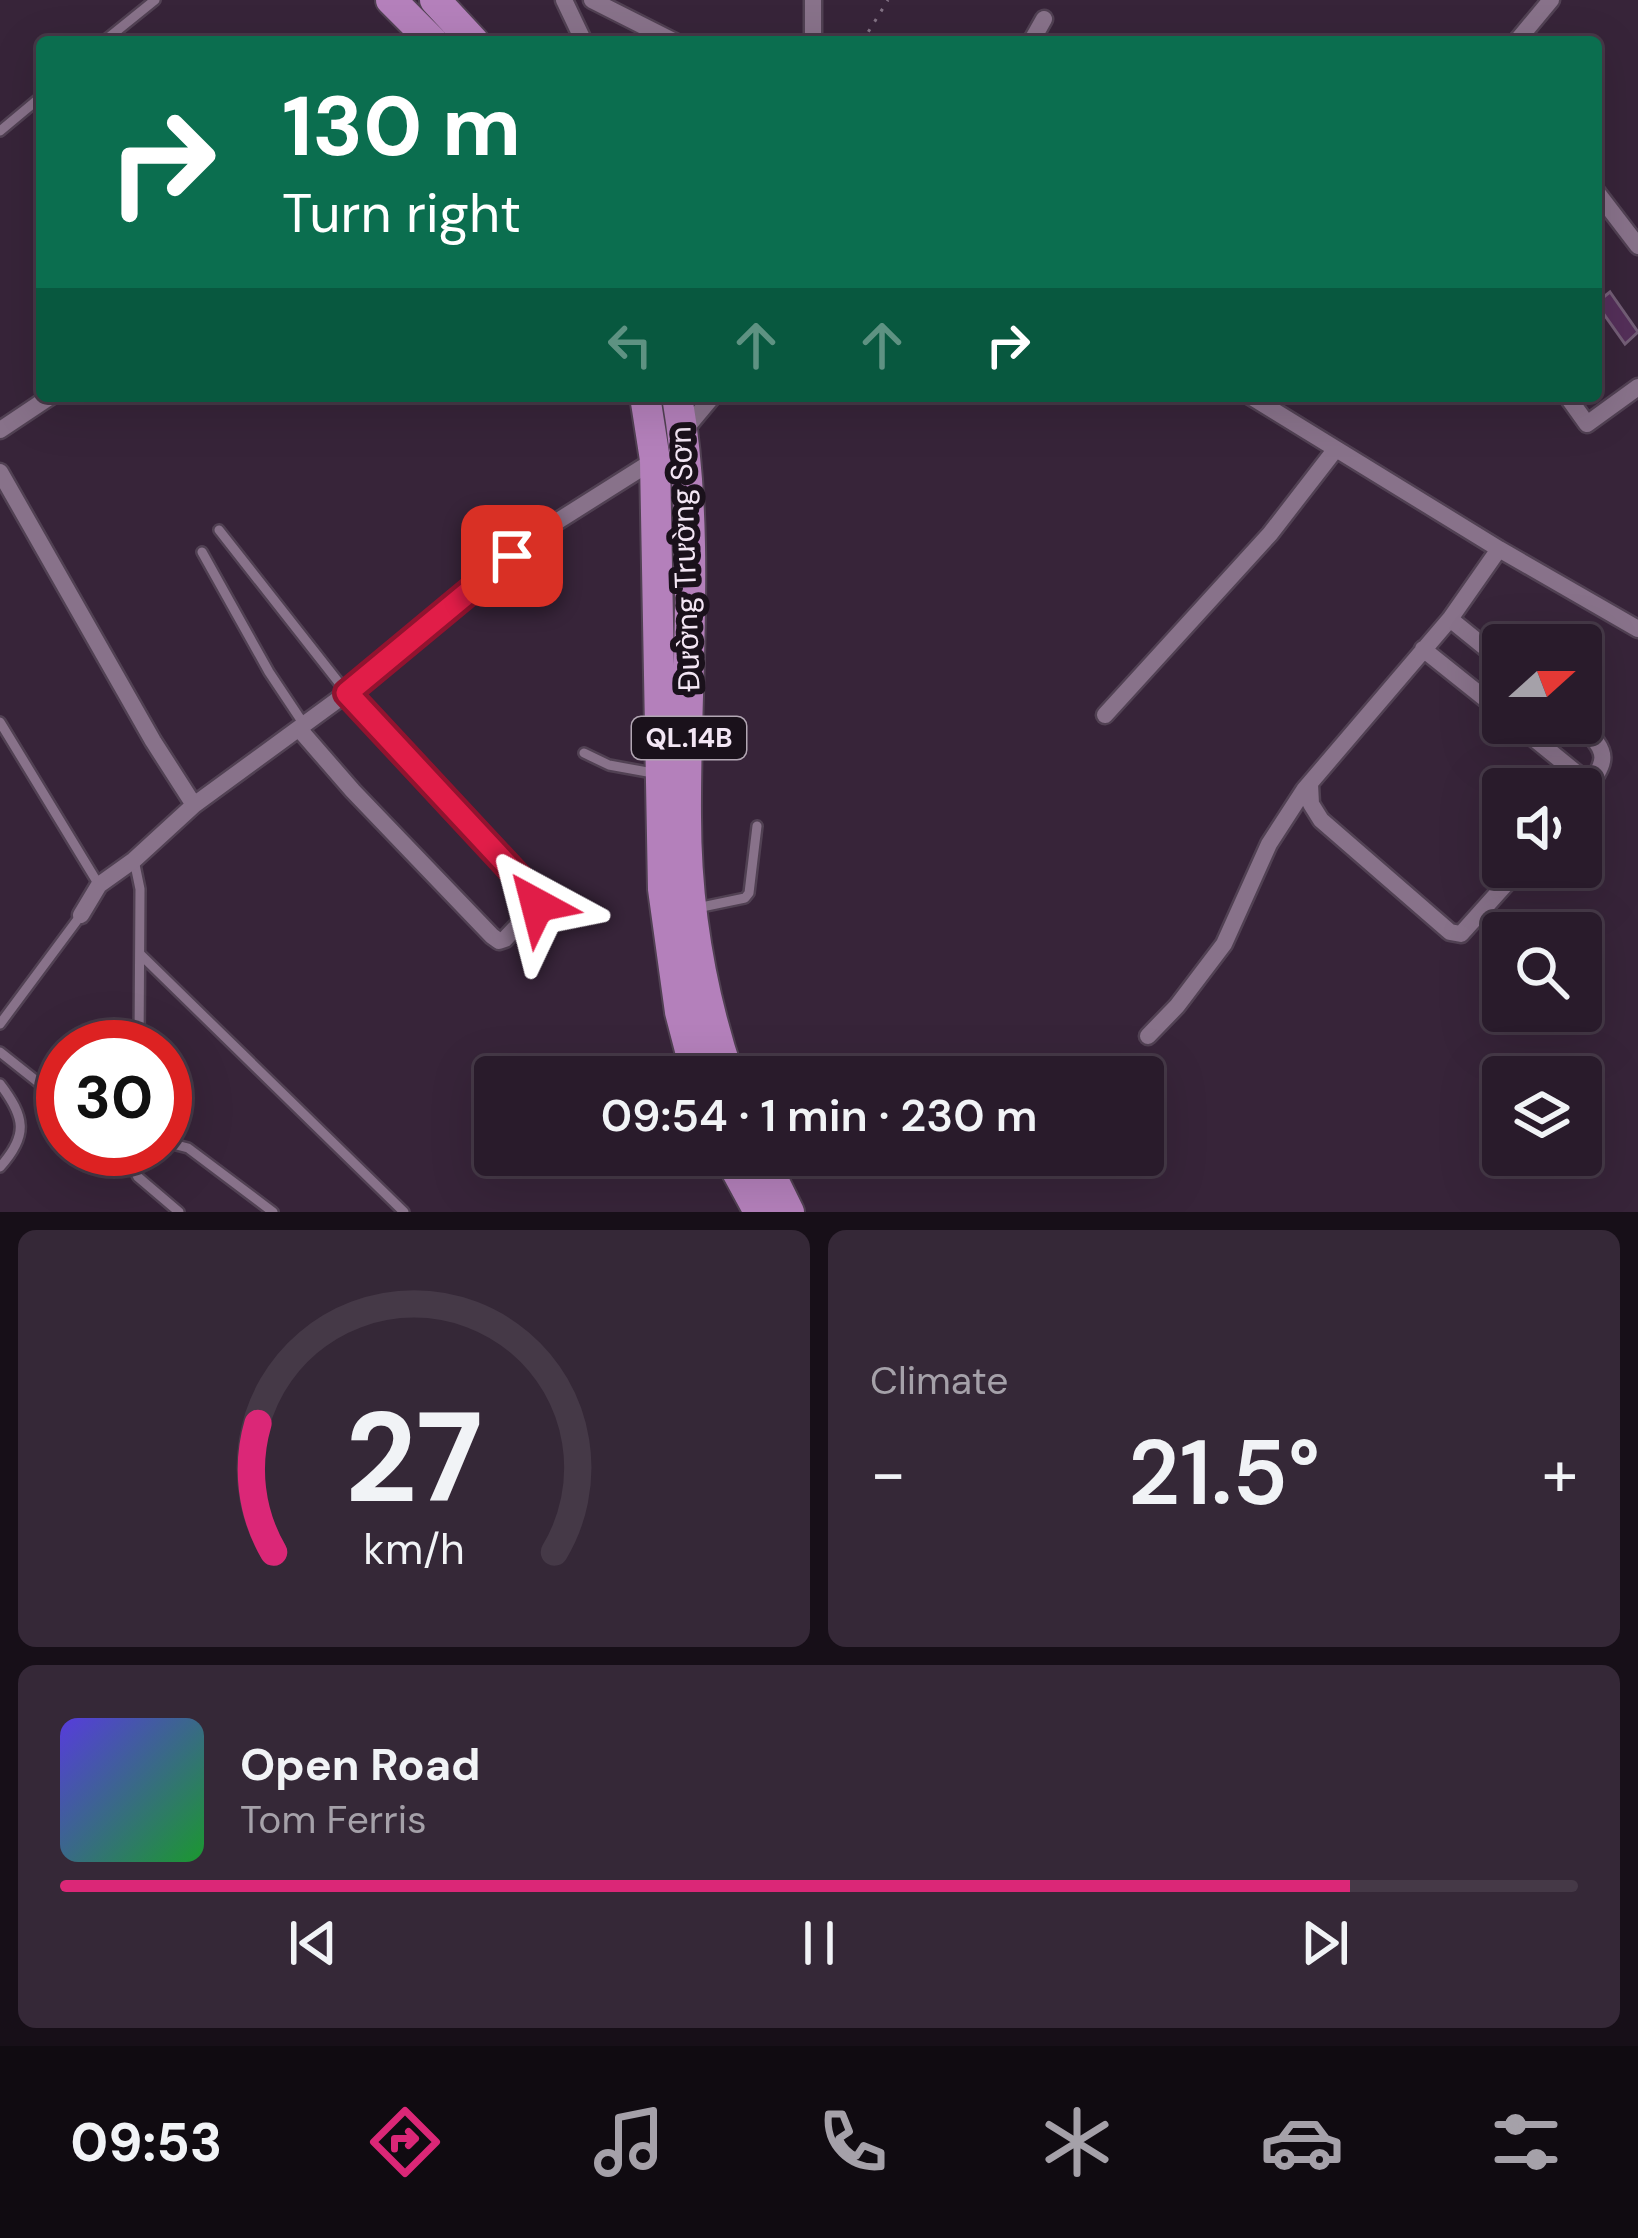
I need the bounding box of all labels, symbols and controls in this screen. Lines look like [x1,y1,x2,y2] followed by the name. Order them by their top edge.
[282,72,521,181] text: 130 m
[84,84,240,240] icon: right
[282,178,521,249] text: Turn right
[597,312,663,378] icon: left
[723,312,789,378] icon: ahead
[849,312,915,378] icon: ahead
[975,312,1041,378] icon: right
[660,426,709,692] street label: Đường Trường Sơn
[461,505,563,607] pin
[479,523,545,589] icon: arrive
[1482,624,1602,744] north arrow
[1482,624,1602,1176] map controls
[632,717,746,759] road number: QL.14B
[1482,768,1602,888] button: sound
[474,842,600,968] position arrow
[1482,912,1602,1032] button: search
[36,1020,192,1176] speed limit sign: 30
[1482,1056,1602,1176] button: layers
[601,1086,1037,1145] text: 09:54 · 1 min · 230 m
[870,1355,1008,1406] text: Climate
[345,1377,483,1540] text: 27
[1128,1415,1320,1532] text: 21.5°
[870,1431,906,1516] text: −
[1542,1431,1578,1516] text: +
[363,1520,465,1576] text: km/h
[240,1735,481,1794] text: Open Road
[240,1794,427,1845] text: Tom Ferris
[280,1910,346,1976] icon: previous
[786,1910,852,1976] icon: pause
[1292,1910,1358,1976] icon: next
[363,2100,447,2184] icon: directions
[587,2100,671,2184] icon: music
[811,2100,895,2184] icon: phone
[1035,2100,1119,2184] icon: climate
[1260,2100,1344,2184] icon: car
[1484,2100,1568,2184] icon: filters
[70,2107,222,2178] text: 09:53

